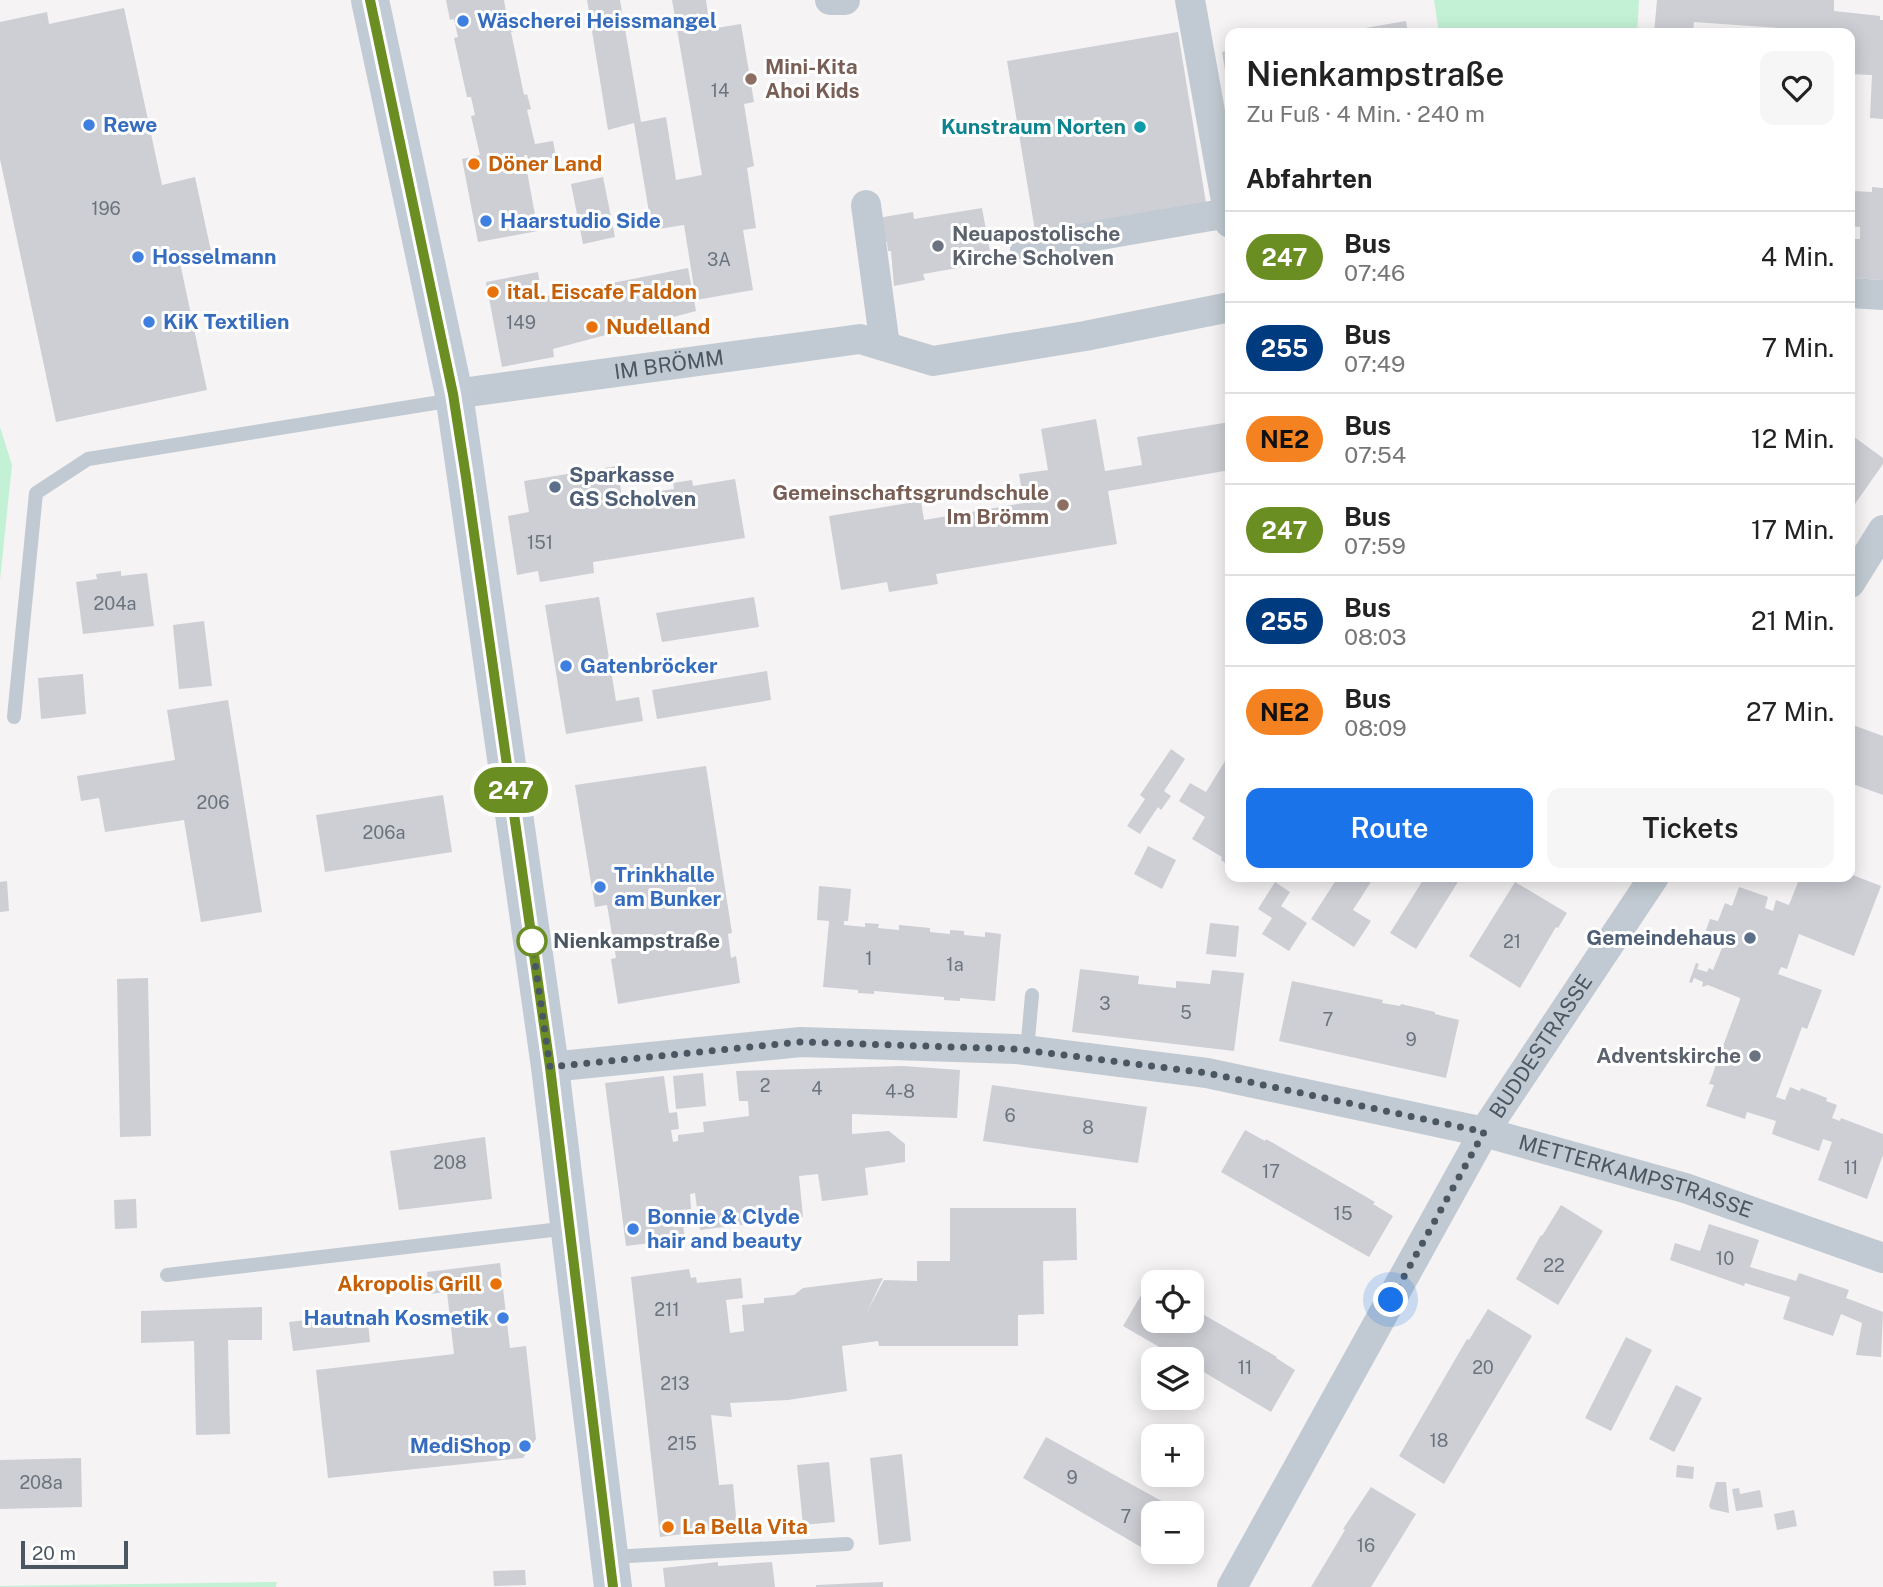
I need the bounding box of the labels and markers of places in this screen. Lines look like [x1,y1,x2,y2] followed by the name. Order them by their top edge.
[477,8,717,33] place label: Wäscherei Heissmangel
[455,13,471,29] marker: Wäscherei Heissmangel
[765,54,860,103] place label: Mini-Kita Ahoi Kids
[743,71,759,87] marker: Mini-Kita Ahoi Kids
[103,112,157,137] place label: Rewe
[941,114,1126,139] place label: Kunstraum Norten
[81,117,97,133] marker: Rewe
[1132,119,1148,135] marker: Kunstraum Norten
[488,151,602,176] place label: Döner Land
[466,156,482,172] marker: Döner Land
[500,208,661,233] place label: Haarstudio Side
[478,213,494,229] marker: Haarstudio Side
[952,221,1120,270] place label: Neuapostolische Kirche Scholven
[930,238,946,254] marker: Neuapostolische Kirche Scholven
[152,244,276,269] place label: Hosselmann
[130,249,146,265] marker: Hosselmann
[507,279,697,304] place label: ital. Eiscafe Faldon
[485,284,501,300] marker: ital. Eiscafe Faldon
[163,309,290,334] place label: KiK Textilien
[141,314,157,330] marker: KiK Textilien
[606,314,710,339] place label: Nudelland
[584,319,600,335] marker: Nudelland
[569,462,696,511] place label: Sparkasse GS Scholven
[547,479,563,495] marker: Sparkasse GS Scholven
[772,480,1049,529] place label: Gemeinschaftsgrundschule Im Brömm
[1055,497,1071,513] marker: Gemeinschaftsgrundschule Im Brömm
[580,653,718,678] place label: Gatenbröcker
[558,658,574,674] marker: Gatenbröcker
[614,862,722,911] place label: Trinkhalle am Bunker
[592,879,608,895] marker: Trinkhalle am Bunker
[1586,925,1736,950] place label: Gemeindehaus
[517,926,547,956] marker: Nienkampstraße
[553,928,720,953] place label: Nienkampstraße
[1742,930,1758,946] marker: Gemeindehaus
[1596,1043,1741,1068] place label: Adventskirche
[1747,1048,1763,1064] marker: Adventskirche
[647,1204,802,1253] place label: Bonnie & Clyde hair and beauty
[625,1221,641,1237] marker: Bonnie & Clyde hair and beauty
[337,1271,482,1296] place label: Akropolis Grill
[488,1276,504,1292] marker: Akropolis Grill
[304,1305,489,1330] place label: Hautnah Kosmetik
[495,1310,511,1326] marker: Hautnah Kosmetik
[410,1433,511,1458] place label: MediShop
[517,1438,533,1454] marker: MediShop
[682,1514,808,1539] place label: La Bella Vita
[660,1519,676,1535] marker: La Bella Vita

